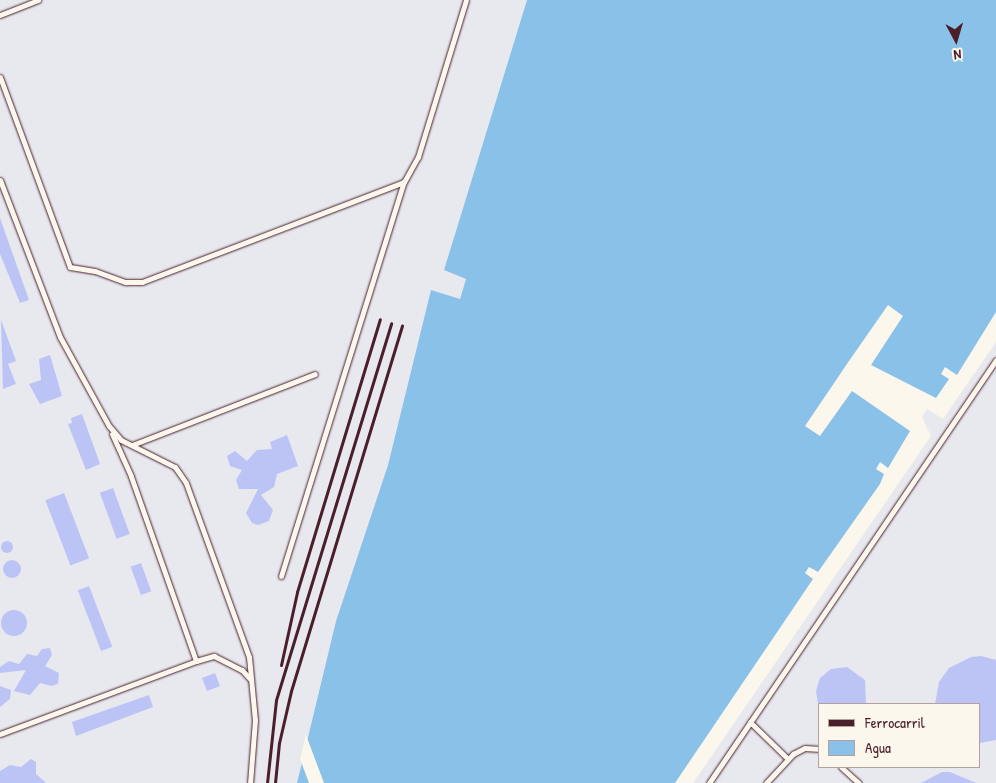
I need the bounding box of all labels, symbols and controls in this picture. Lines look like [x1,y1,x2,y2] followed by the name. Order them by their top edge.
[931,15,981,65] north arrow
[953,46,962,65] text: N
[818,703,981,768] legend
[865,712,925,733] text: Ferrocarril
[865,737,891,758] text: Agua

